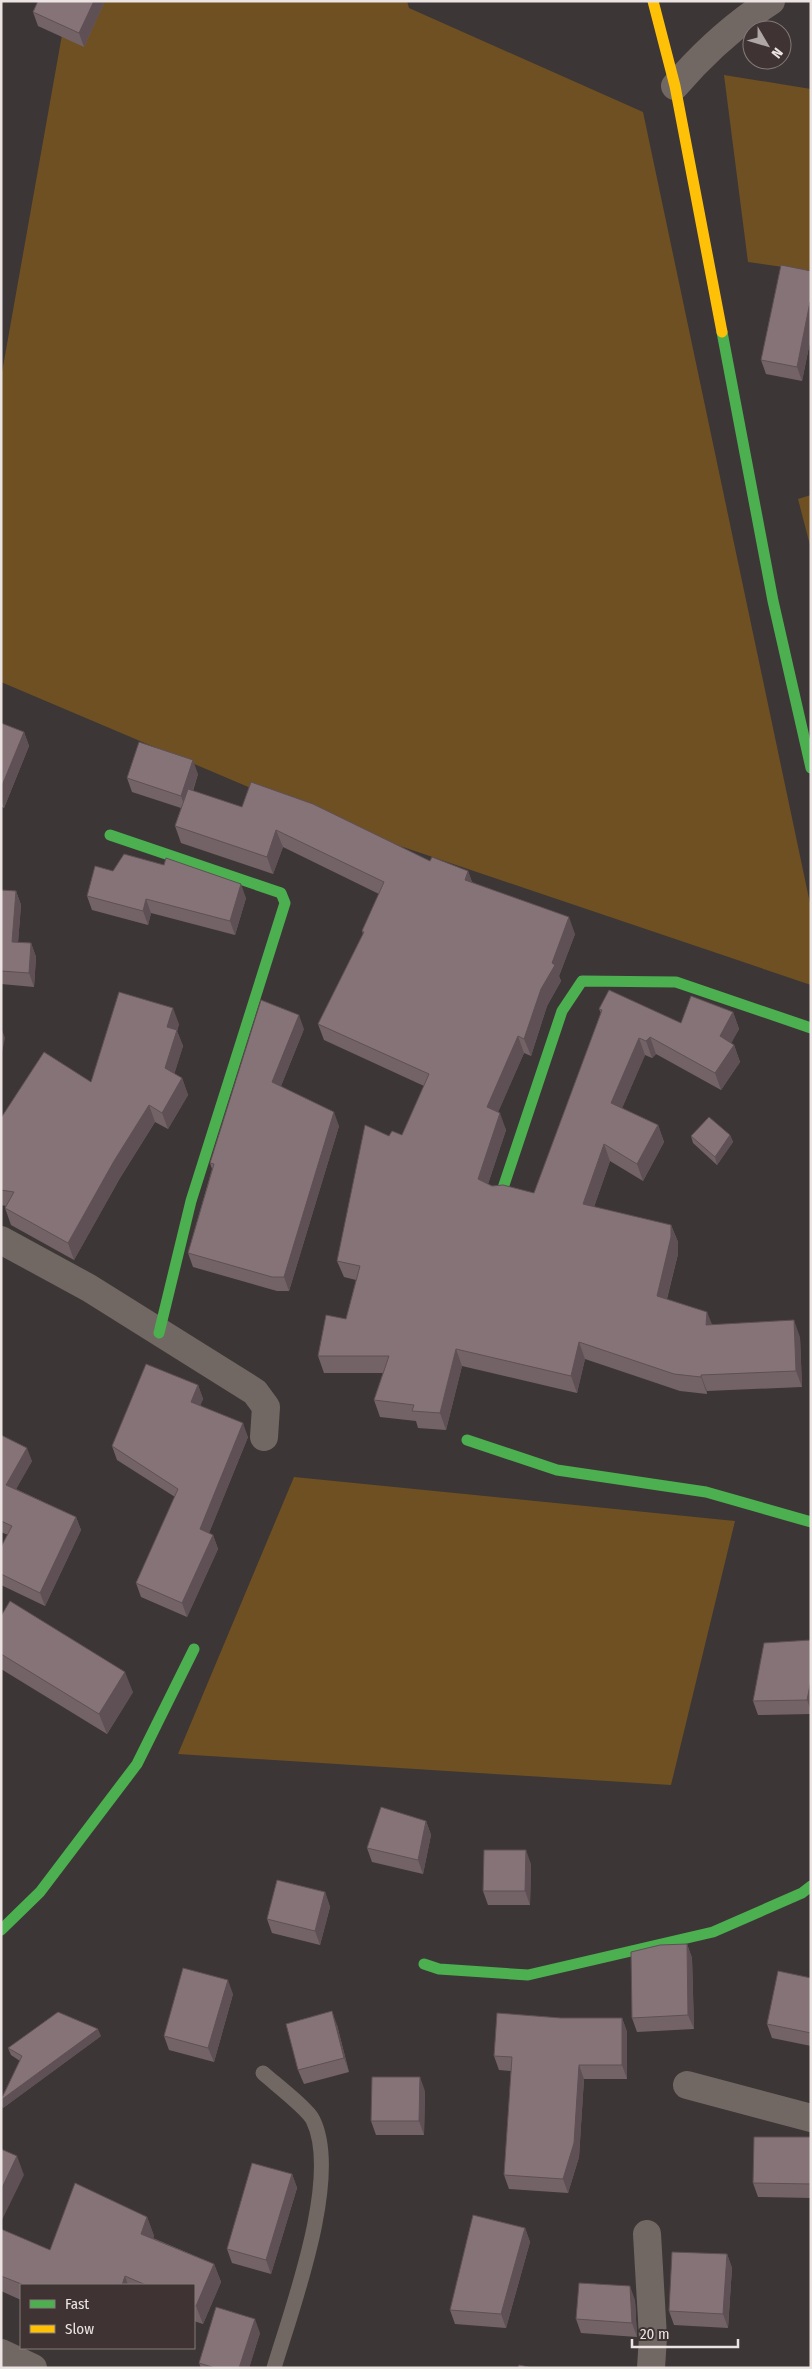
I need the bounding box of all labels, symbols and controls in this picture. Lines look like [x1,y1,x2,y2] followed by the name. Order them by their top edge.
[742,20,792,70] north arrow
[768,44,786,61] text: N
[20,2284,195,2349] legend
[65,2295,89,2313] text: Fast
[632,2316,738,2348] scale bar
[65,2320,94,2338] text: Slow
[640,2325,670,2343] text: 20 m

